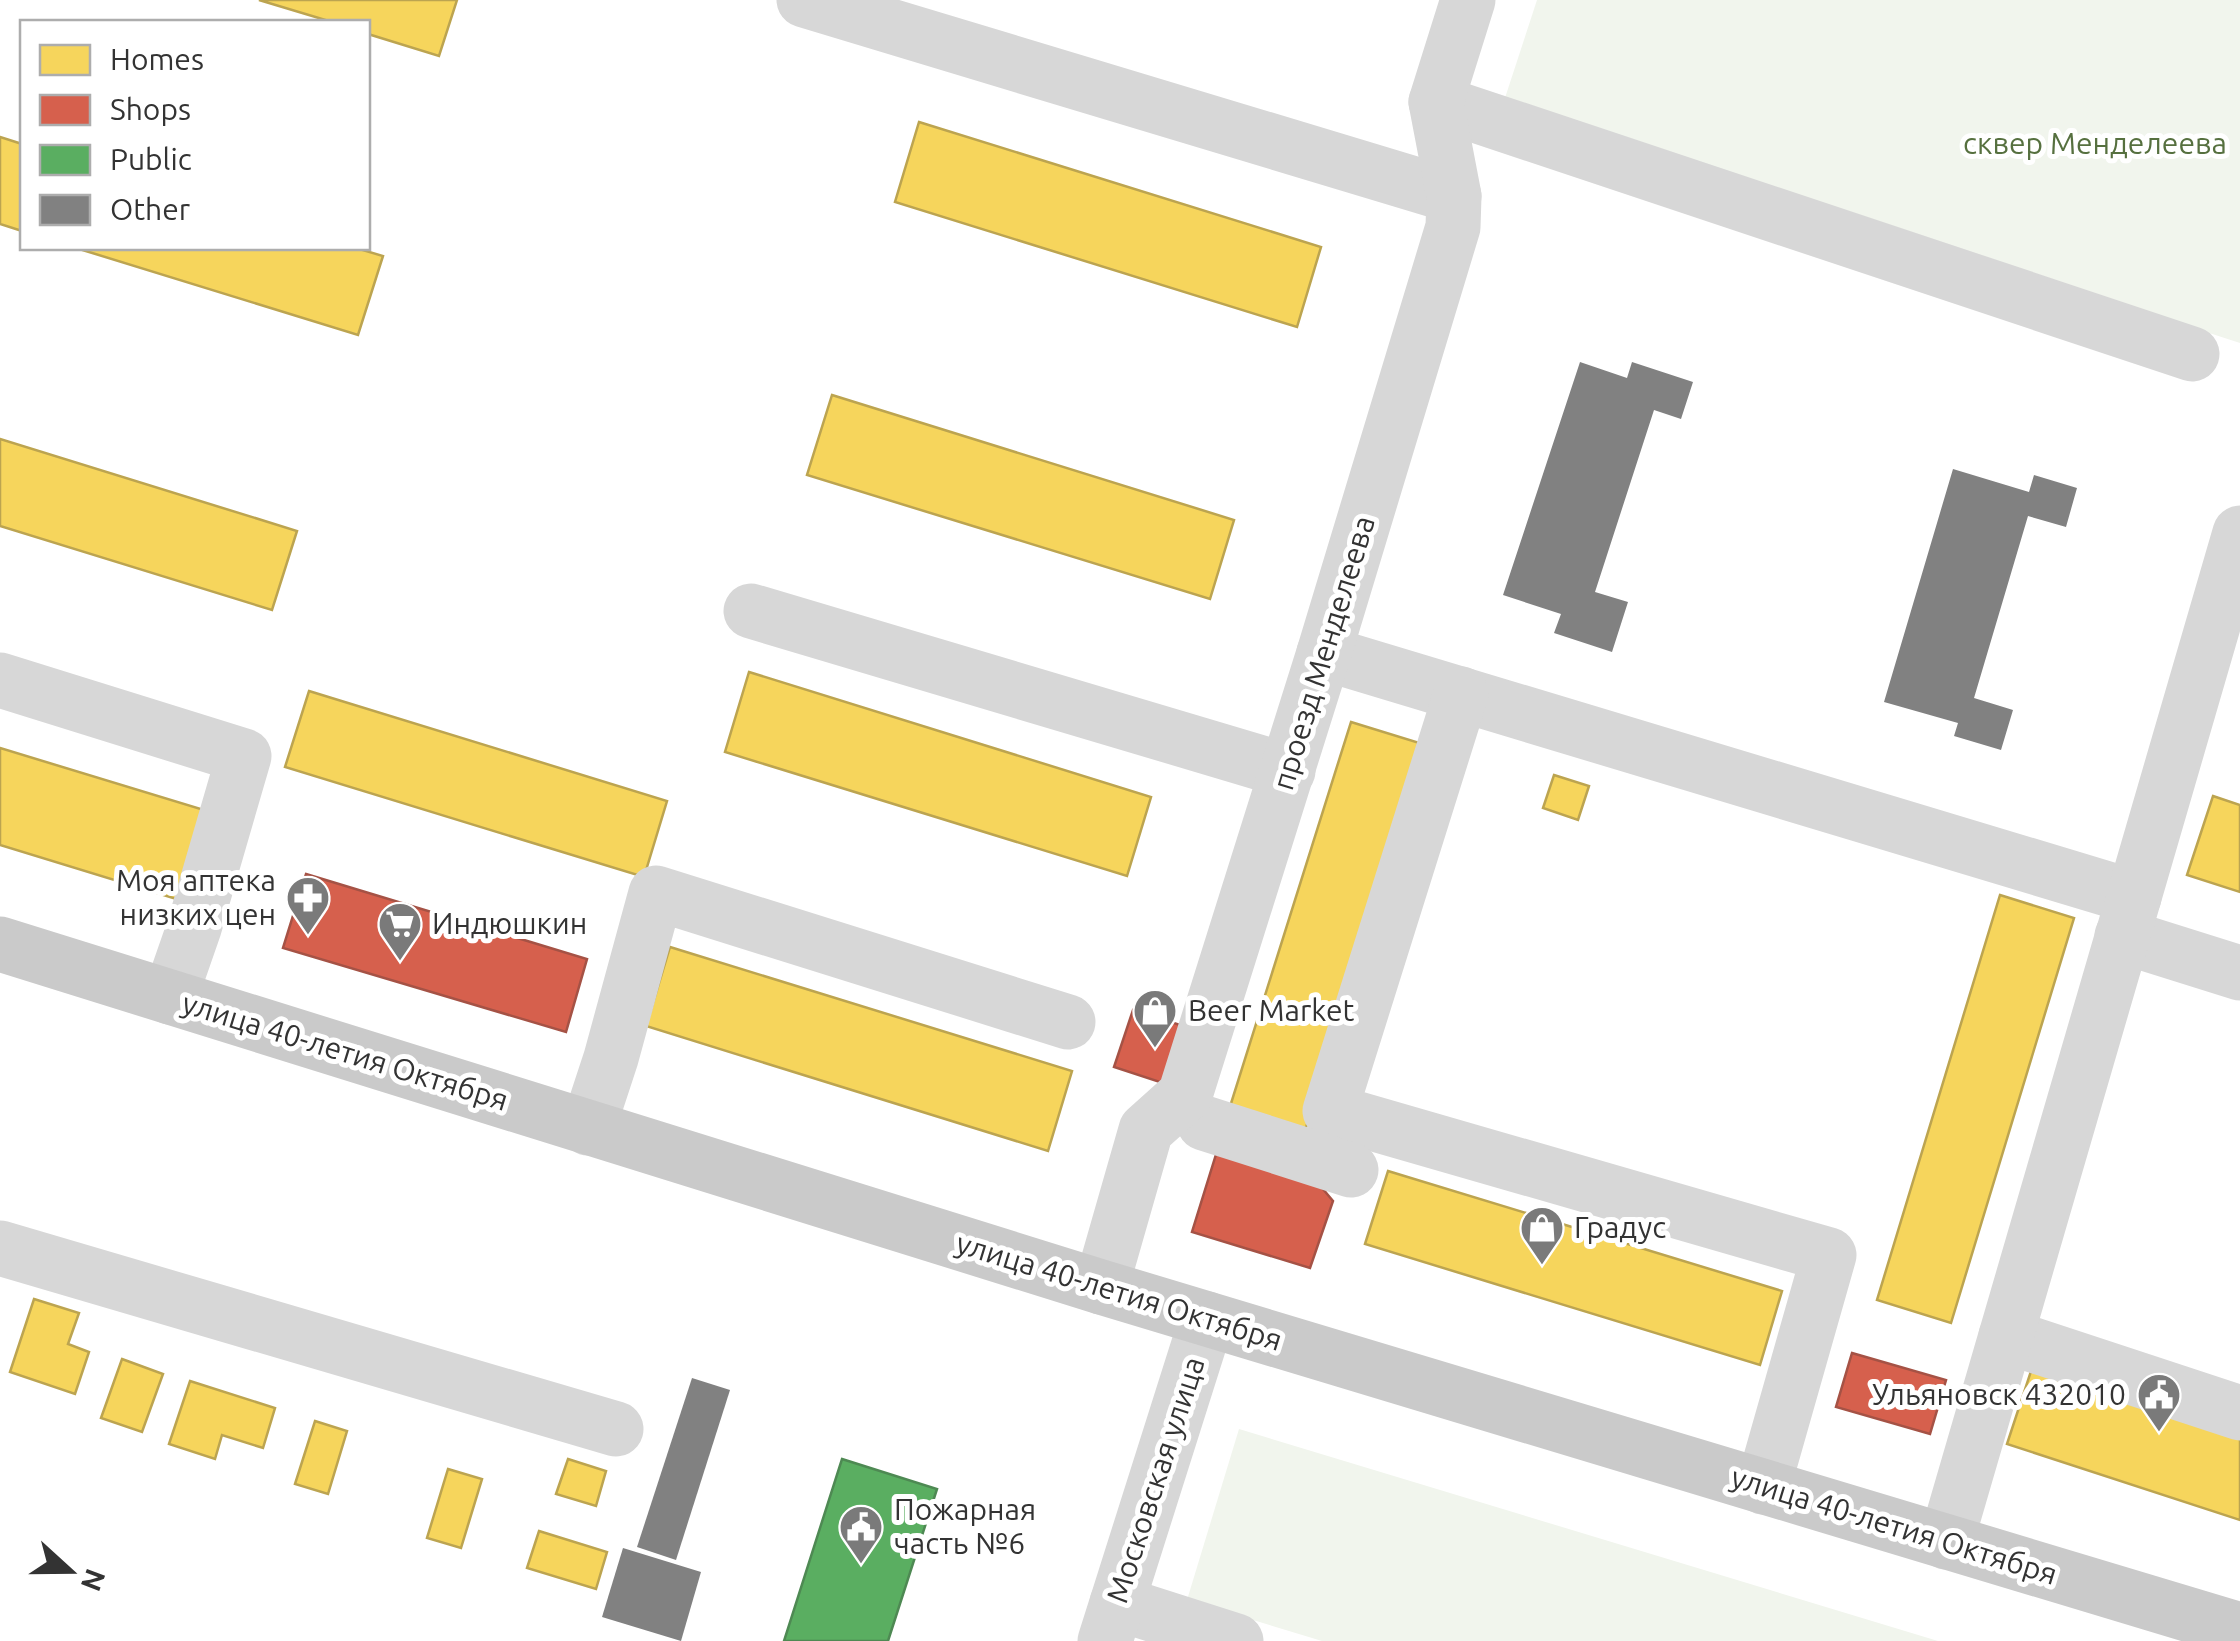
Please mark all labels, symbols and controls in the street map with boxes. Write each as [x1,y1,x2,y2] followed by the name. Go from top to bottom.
[20,20,370,250] legend
[110,42,204,76] text: Homes
[110,92,191,126] text: Shops
[1963,126,2227,160] park label: сквер Менделеева
[110,142,192,176] text: Public
[110,192,191,226] text: Other
[1265,512,1381,794] street label: проезд Менделеева
[116,863,276,931] place label: Моя аптека низких цен
[285,875,331,936] pharmacy icon: Моя аптека низких цен
[377,901,423,962] supermarket icon: Индюшкин
[432,906,587,940] place label: Индюшкин
[178,985,512,1117] street label: улица 40-летия Октября
[1132,988,1178,1049] shop icon: Beer Market
[1188,993,1354,1027] place label: Beer Market
[1519,1205,1565,1266] shop icon: Градус
[1574,1210,1666,1244] place label: Градус
[952,1225,1286,1357] street label: улица 40-летия Октября
[1099,1352,1211,1607] street label: Московская улица
[2136,1372,2182,1433] public building icon: Ульяновск 432010
[1872,1377,2126,1411] place label: Ульяновск 432010
[1727,1459,2061,1591] street label: улица 40-летия Октября
[894,1492,1036,1560] place label: Пожарная часть №6
[838,1504,884,1565] public building icon: Пожарная часть №6
[20,1521,120,1621] north arrow
[76,1565,112,1595] text: N

